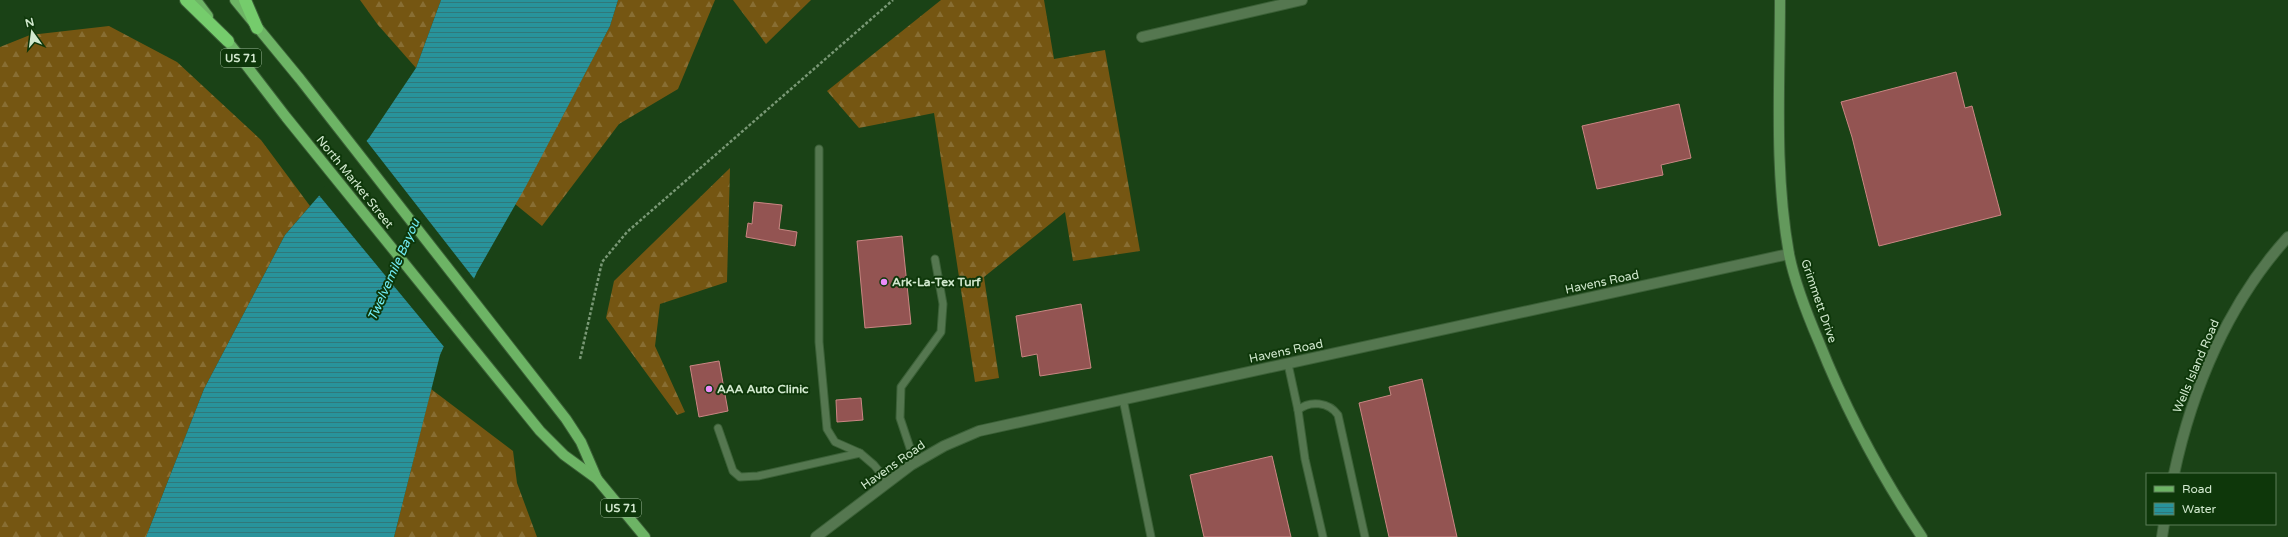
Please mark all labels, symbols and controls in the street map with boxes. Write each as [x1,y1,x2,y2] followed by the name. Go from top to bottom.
[12,12,52,52] north arrow
[24,15,36,30] text: N
[221,49,261,67] road number: US 71
[314,133,397,231] street label: North Market Street
[364,216,424,324] water label: Twelvemile Bayou
[1798,257,1840,345] street label: Grimmett Drive
[1564,267,1640,297] street label: Havens Road
[892,275,981,289] place label: Ark-La-Tex Turf
[879,277,889,287] marker: Ark-La-Tex Turf
[2170,317,2222,415] street label: Wells Island Road
[1248,336,1324,366] street label: Havens Road
[717,382,809,396] place label: AAA Auto Clinic
[704,384,714,394] marker: AAA Auto Clinic
[858,438,928,492] street label: Havens Road
[2146,473,2276,525] legend
[2182,482,2212,496] text: Road
[601,499,641,517] road number: US 71
[2182,502,2217,516] text: Water

